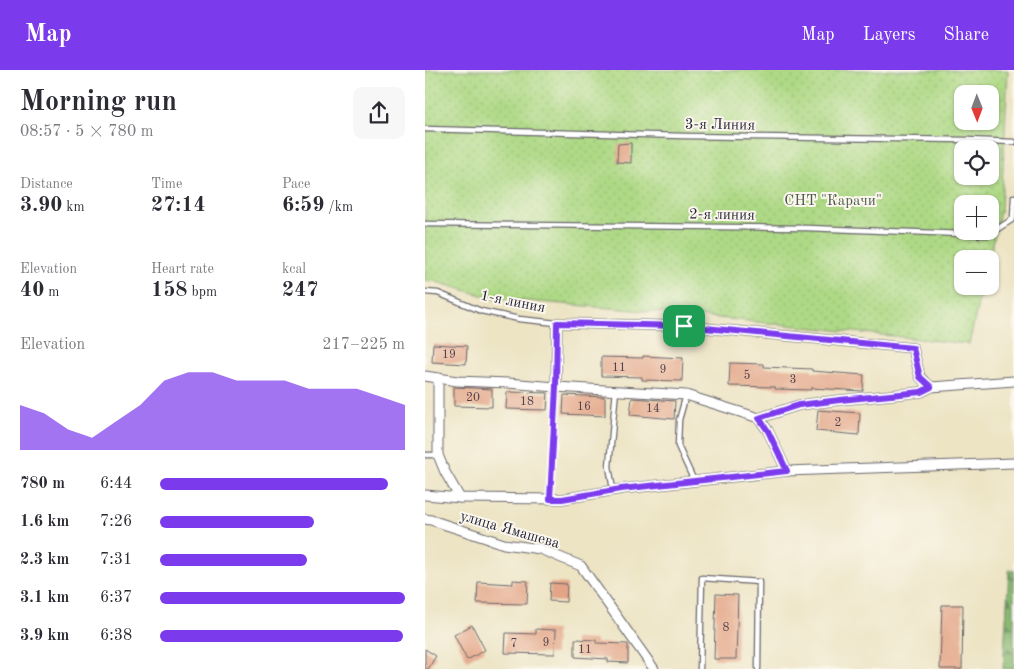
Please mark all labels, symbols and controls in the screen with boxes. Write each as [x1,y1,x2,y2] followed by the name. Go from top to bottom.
[25,23,72,47] text: Map
[801,26,835,44] text: Map
[863,26,915,44] text: Layers
[943,26,989,44] text: Share
[954,85,999,130] north arrow
[954,85,999,295] map controls
[353,87,405,139] button: share
[20,89,177,117] text: Morning run
[685,117,755,134] street label: 3-я Линия
[20,124,153,140] text: 08:57 · 5 × 780 m
[954,140,999,185] button: locate
[20,177,73,191] text: Distance
[151,177,182,191] text: Time
[282,177,310,191] text: Pace
[784,194,882,209] park label: СНТ "Карачи"
[20,195,62,216] text: 3.90
[151,195,206,216] text: 27:14
[282,195,324,216] text: 6:59
[954,195,999,240] button: +
[62,200,85,214] text: km
[324,200,353,214] text: /km
[689,207,755,224] street label: 2-я линия
[954,250,999,295] button: −
[20,262,77,276] text: Elevation
[151,262,214,276] text: Heart rate
[282,262,306,276] text: kcal
[20,280,44,301] text: 40
[151,280,188,301] text: 158
[282,280,319,301] text: 247
[44,285,59,299] text: m
[188,285,217,299] text: bpm
[479,289,547,316] street label: 1-я линия
[663,305,705,347] pin
[670,312,698,340] icon: arrive
[20,337,85,353] text: Elevation
[322,337,405,353] text: 217–225 m
[442,349,456,361] house number: 19
[612,362,626,374] house number: 11
[660,364,666,376] house number: 9
[744,369,751,382] house number: 5
[790,374,796,386] house number: 3
[466,392,480,404] house number: 20
[520,396,534,408] house number: 18
[577,401,591,413] house number: 16
[646,403,660,415] house number: 14
[835,417,841,429] house number: 2
[20,476,65,492] text: 780 m
[100,476,132,492] text: 6:44
[458,509,562,552] street label: улица Ямашева
[20,514,69,530] text: 1.6 km
[100,514,132,530] text: 7:26
[20,552,69,568] text: 2.3 km
[100,552,132,568] text: 7:31
[20,590,69,606] text: 3.1 km
[100,590,132,606] text: 6:37
[723,622,730,634] house number: 8
[20,628,69,644] text: 3.9 km
[100,628,132,644] text: 6:38
[543,637,549,649] house number: 9
[511,638,517,650] house number: 7
[578,644,592,656] house number: 11

